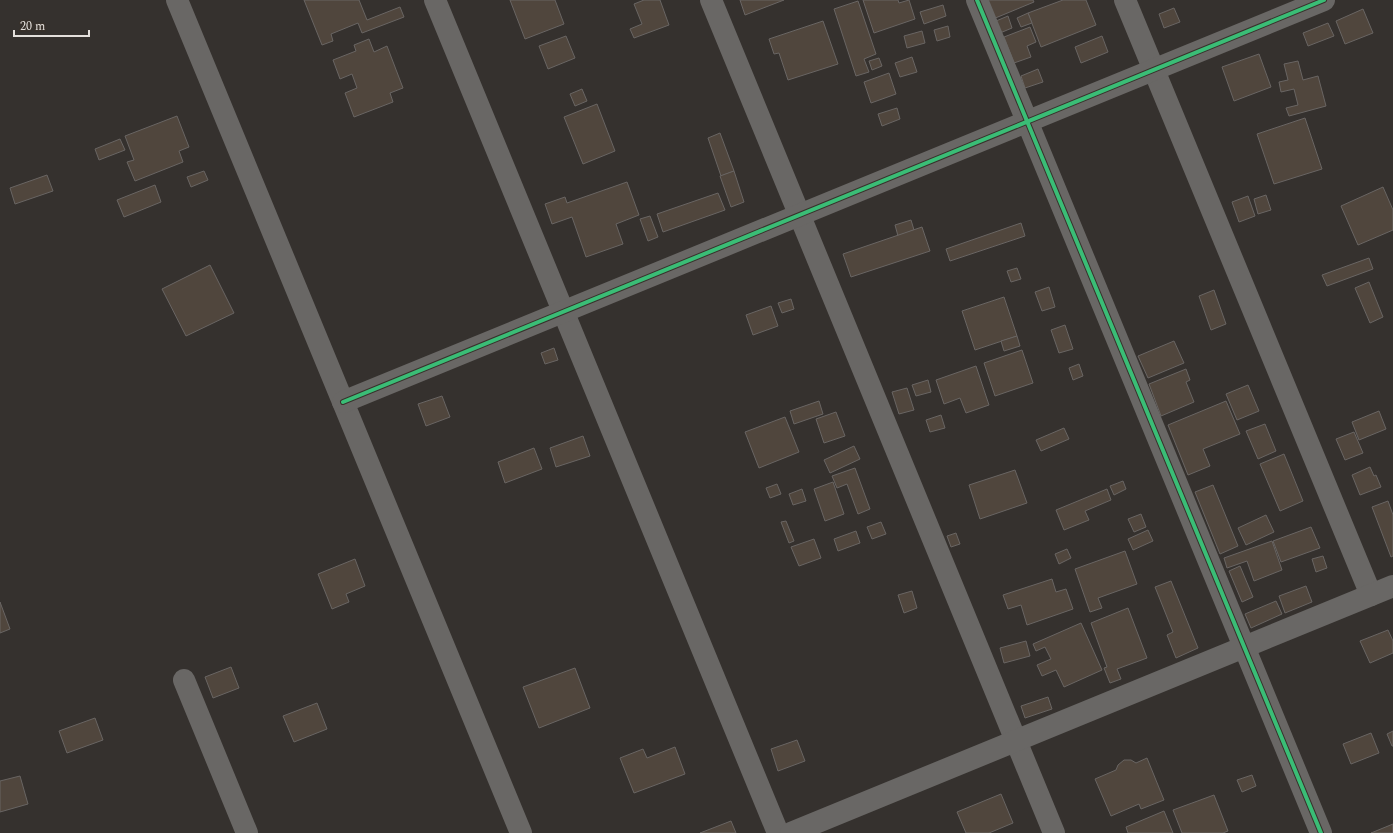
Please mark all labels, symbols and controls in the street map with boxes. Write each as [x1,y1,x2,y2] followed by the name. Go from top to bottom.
[14,12,89,38] scale bar
[20,17,45,36] text: 20 m

